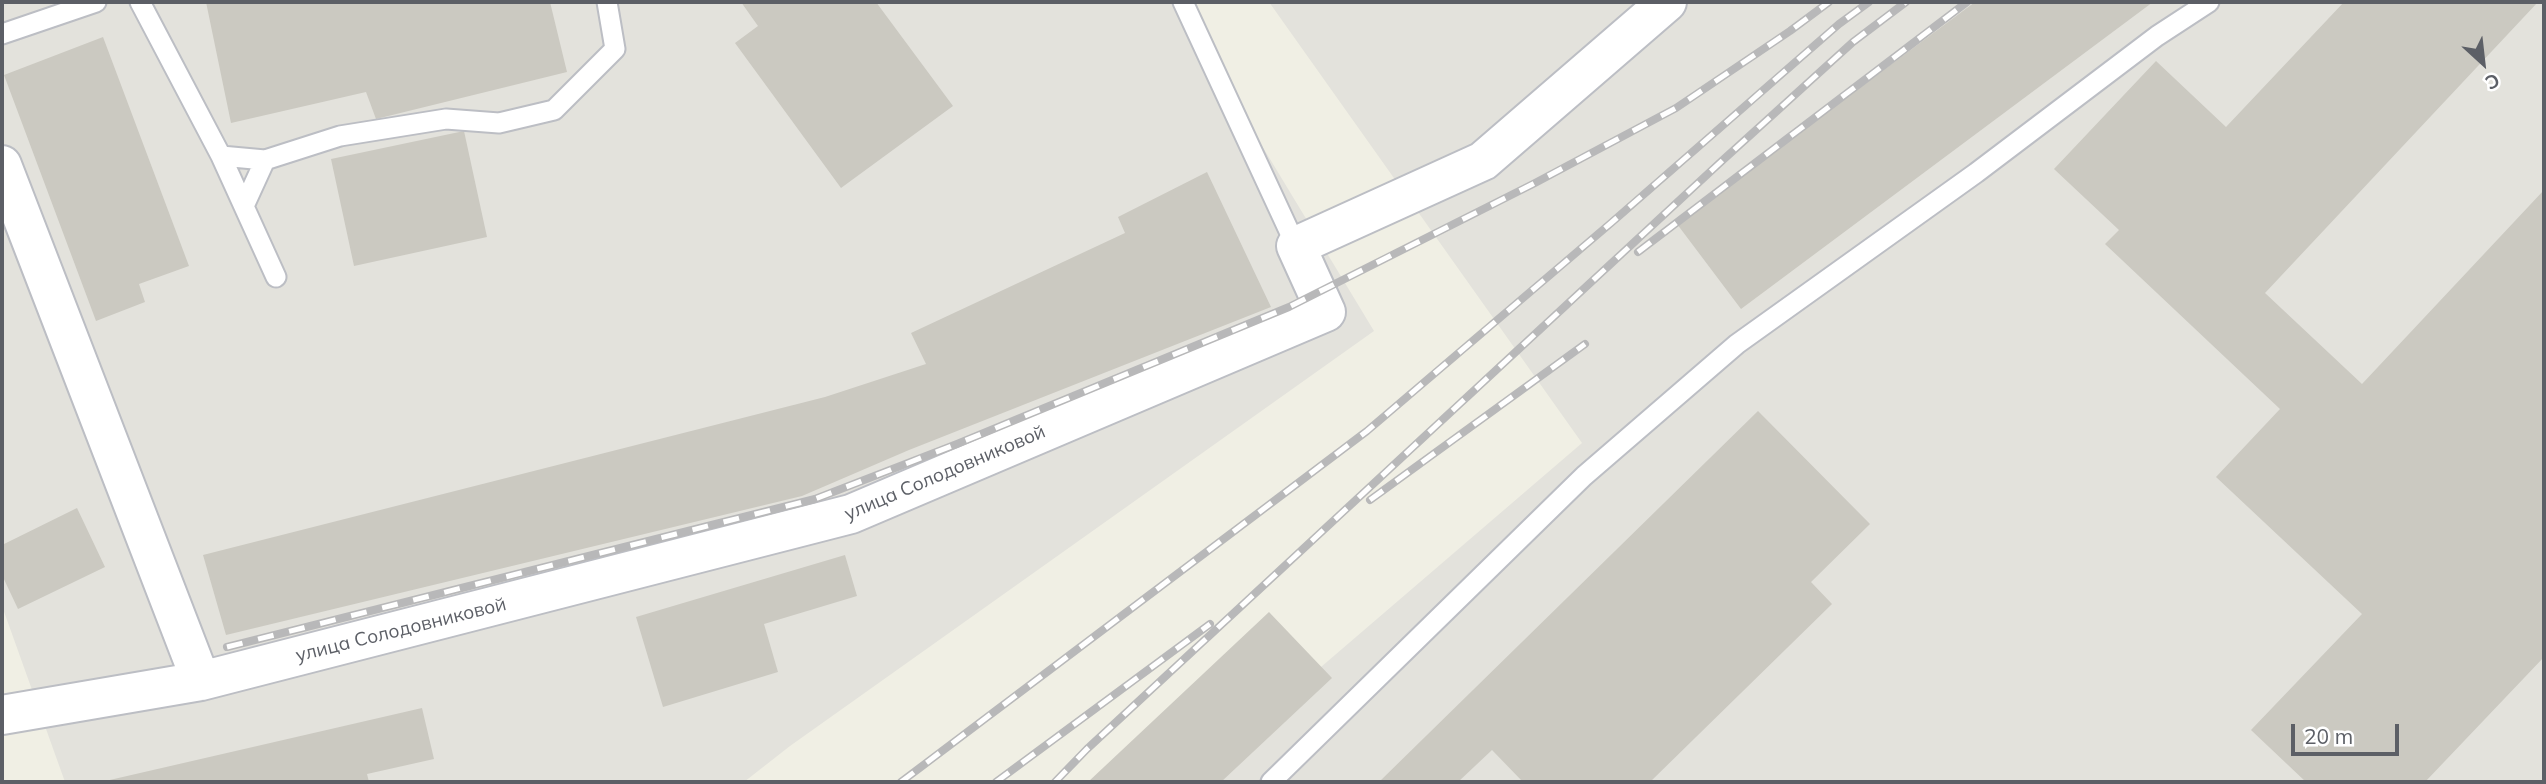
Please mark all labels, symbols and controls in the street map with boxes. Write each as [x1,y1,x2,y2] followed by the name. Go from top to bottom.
[2448,28,2518,98] north arrow
[2481,68,2504,95] text: С
[841,420,1049,526] street label: улица Солодовниковой
[293,593,509,667] street label: улица Солодовниковой
[2294,710,2402,754] scale bar
[2304,723,2353,749] text: 20 m

